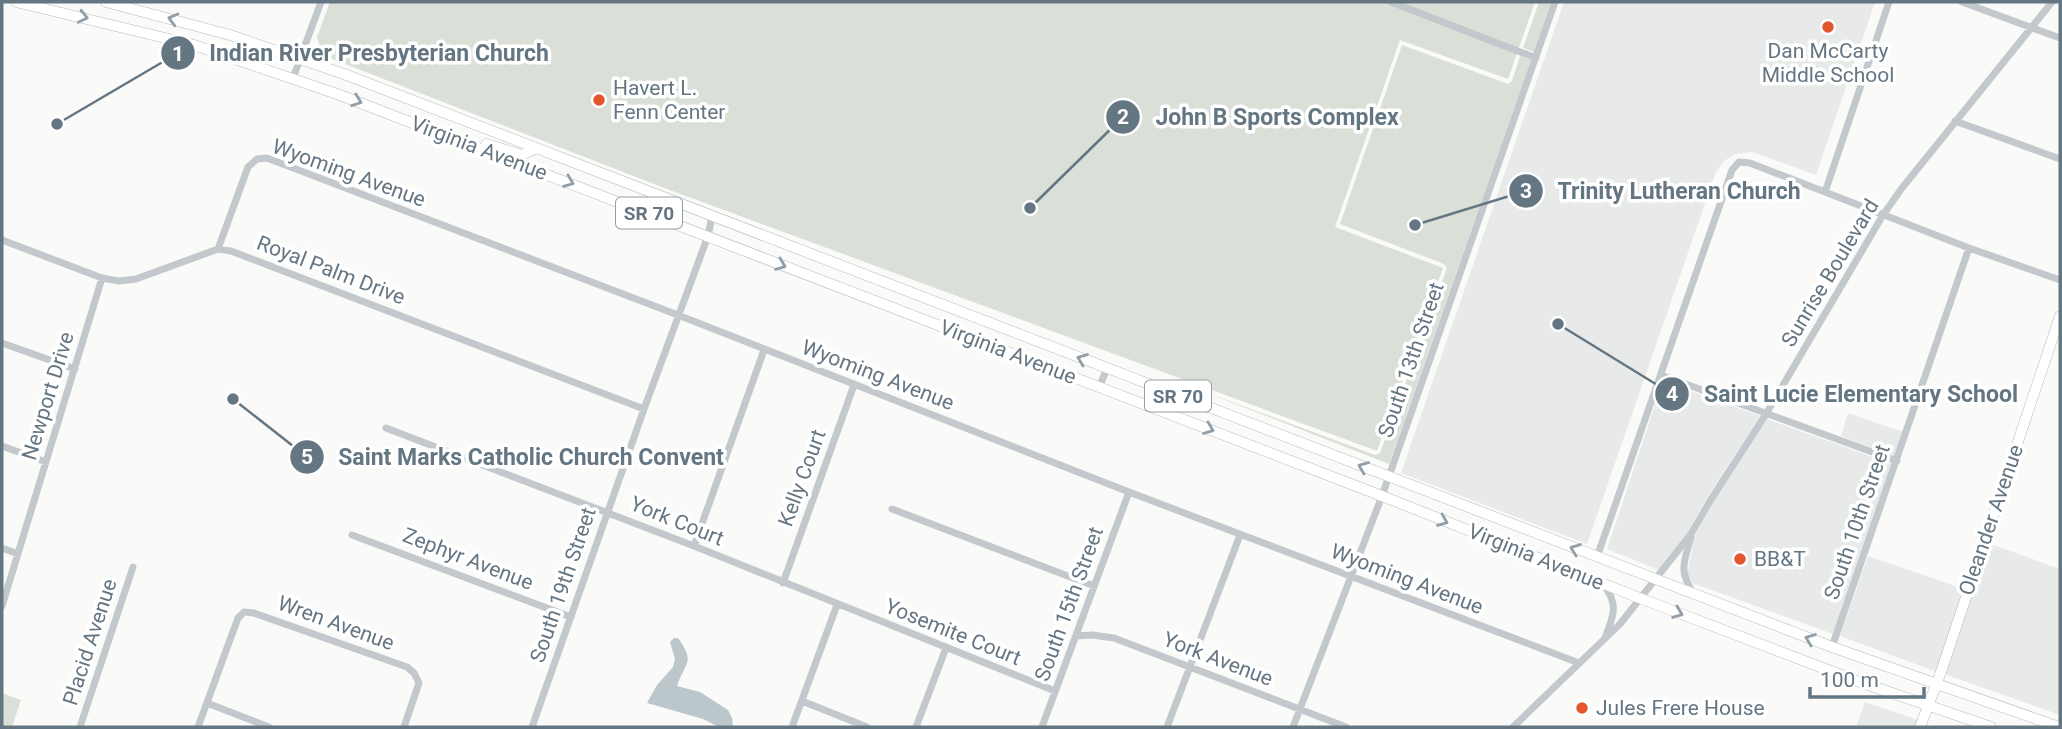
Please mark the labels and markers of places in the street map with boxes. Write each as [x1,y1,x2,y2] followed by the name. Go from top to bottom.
[1820,19,1836,35] marker: Dan McCarty Middle School
[161,31,563,75] callout: Indian River Presbyterian Church
[1762,39,1894,87] place label: Dan McCarty Middle School
[613,76,725,124] place label: Havert L. Fenn Center
[591,92,607,108] marker: Havert L. Fenn Center
[1106,95,1412,139] callout: John B Sports Complex
[1509,169,1815,213] callout: Trinity Lutheran Church
[1655,372,2032,416] callout: Saint Lucie Elementary School
[290,435,738,479] callout: Saint Marks Catholic Church Convent
[1754,547,1806,571] place label: BB&T
[1732,551,1748,567] marker: BB&T
[1596,696,1765,720] place label: Jules Frere House
[1574,700,1590,716] marker: Jules Frere House

